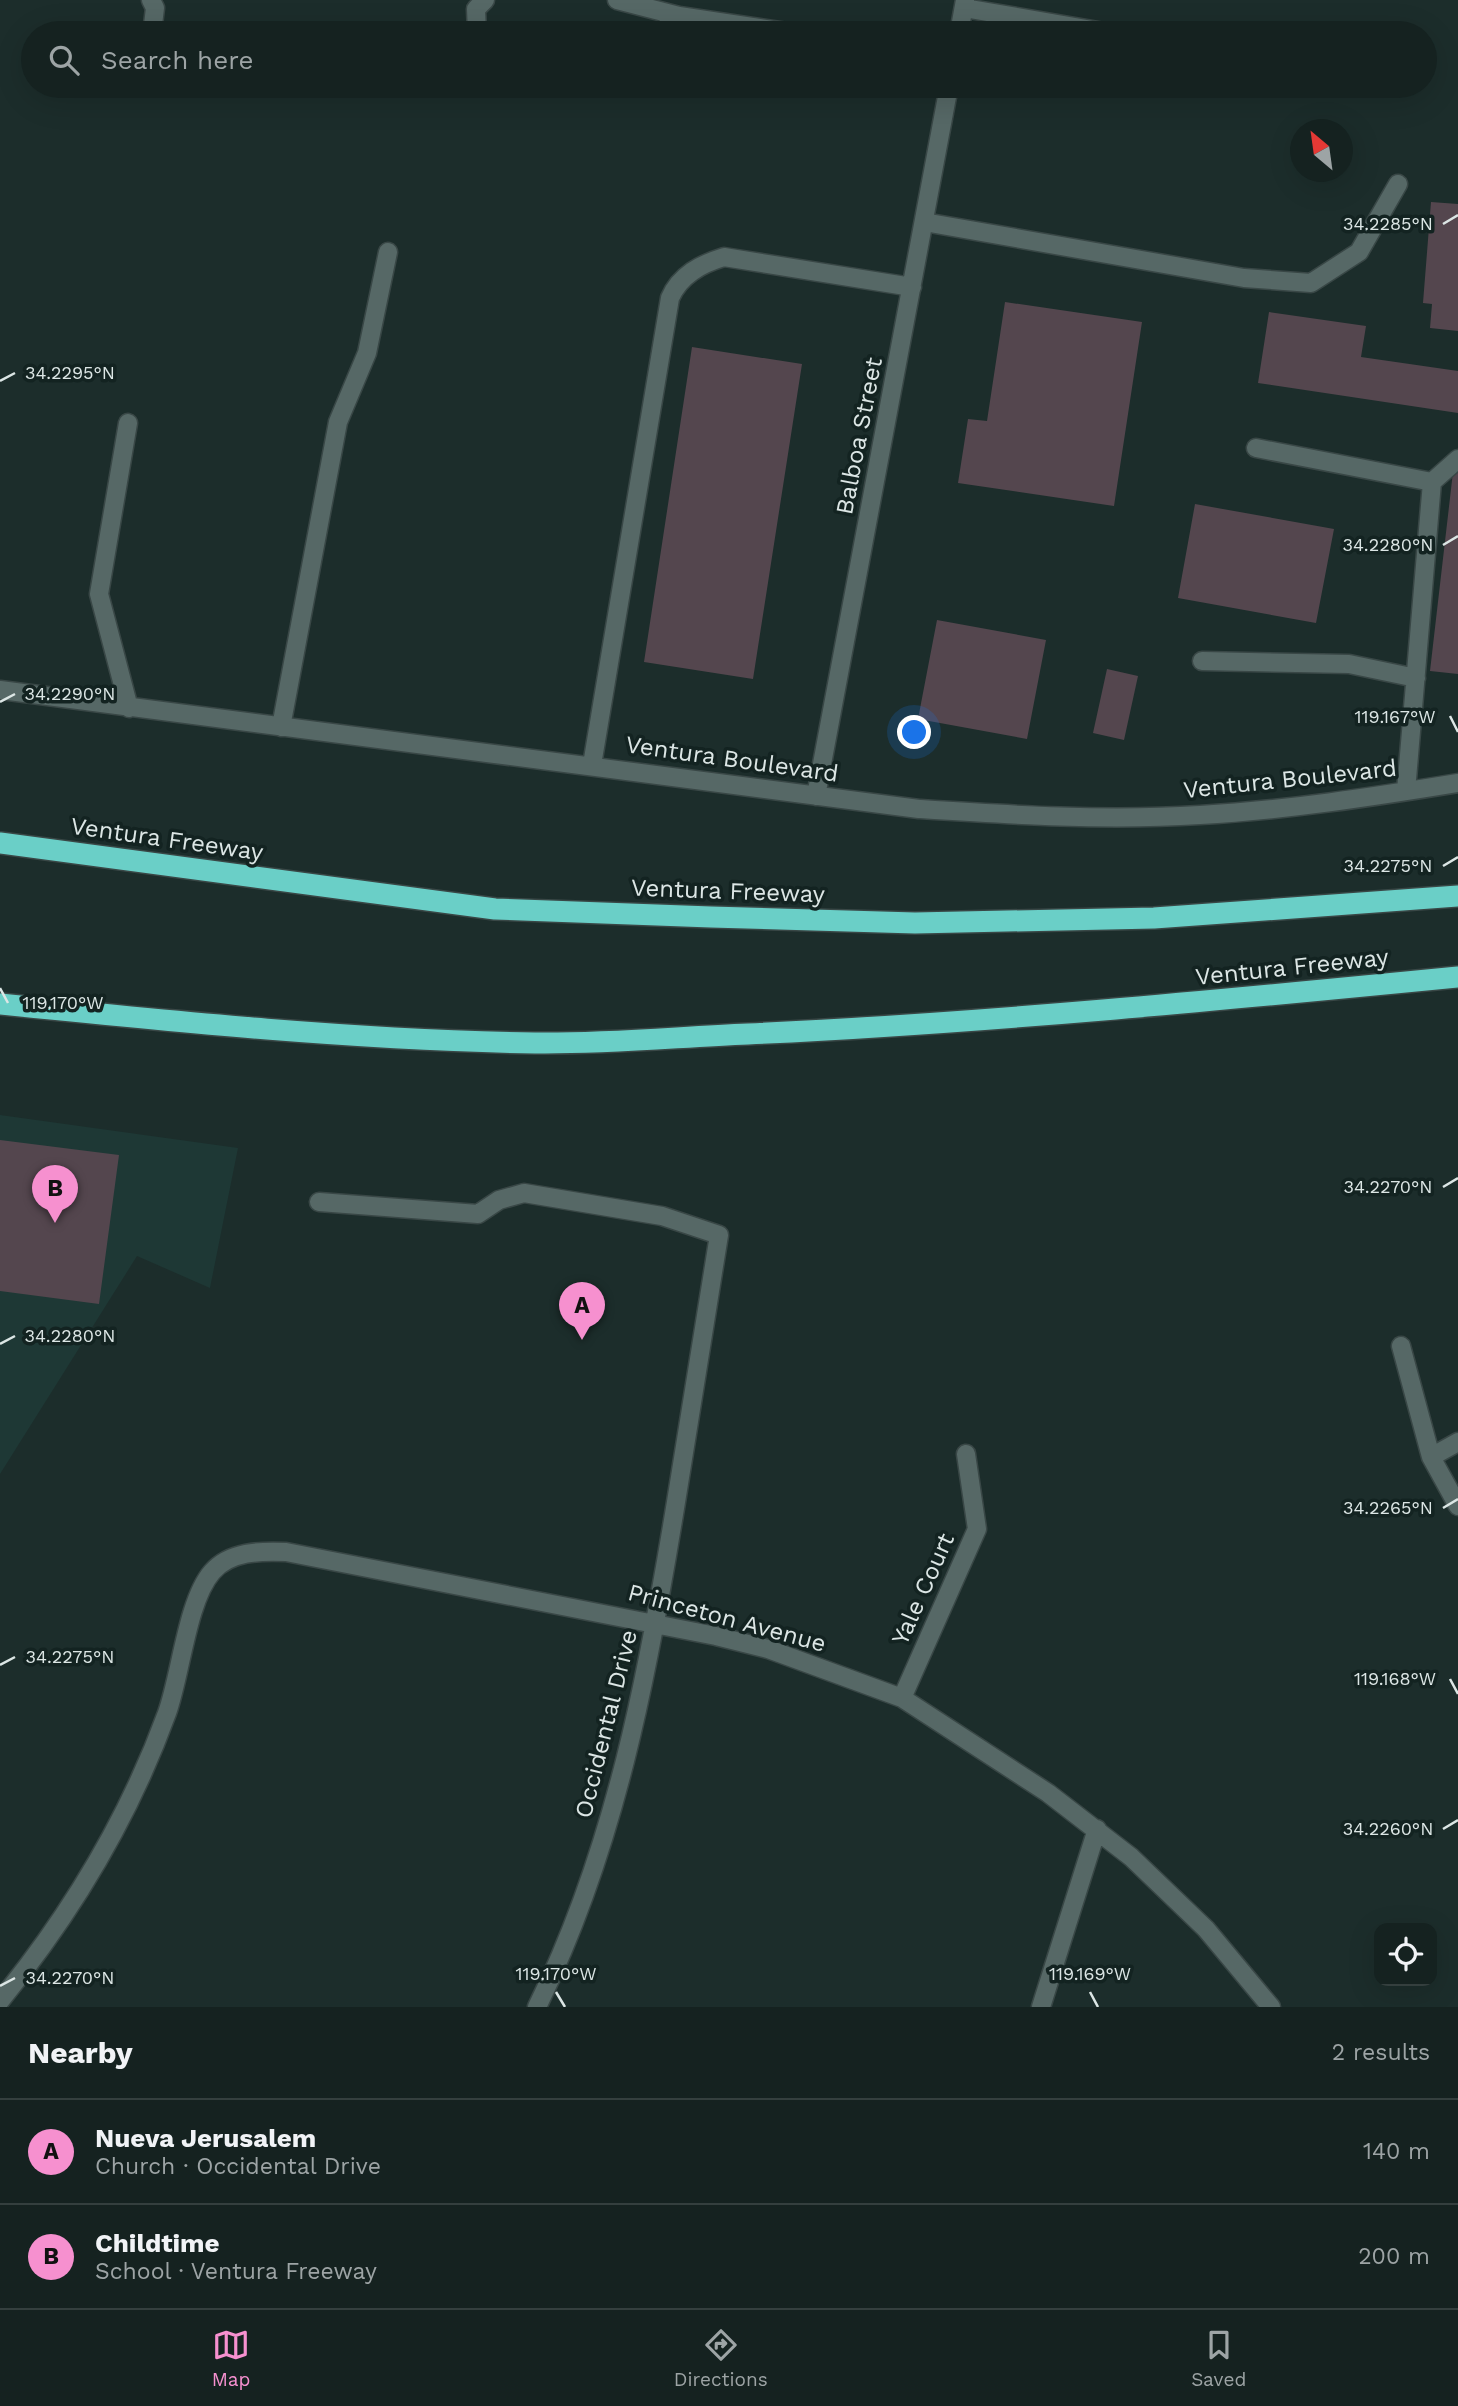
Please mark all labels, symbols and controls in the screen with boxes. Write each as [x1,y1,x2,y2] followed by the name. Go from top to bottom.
[21,21,1437,98] search box
[45,41,83,79] icon: search
[101,45,253,75] text: Search here
[1290,119,1353,182] north arrow
[1343,213,1433,234] text: 34.2285°N
[830,355,888,517] street label: Balboa Street
[25,362,115,383] text: 34.2295°N
[1343,534,1433,555] text: 34.2280°N
[25,683,115,704] text: 34.2290°N
[1354,706,1436,727] text: 119.167°W
[897,715,931,749] your location
[624,730,840,788] street label: Ventura Boulevard
[1182,754,1398,804] street label: Ventura Boulevard
[69,812,266,866] street label: Ventura Freeway
[1344,855,1432,876] text: 34.2275°N
[631,874,826,908] street label: Ventura Freeway
[1194,943,1391,991] street label: Ventura Freeway
[22,992,104,1013] text: 119.170°W
[32,1165,78,1223] pin: B
[1343,1176,1433,1197] text: 34.2270°N
[559,1282,605,1340] pin: A
[25,1325,115,1346] text: 34.2280°N
[1343,1497,1433,1518] text: 34.2265°N
[886,1529,960,1649] street label: Yale Court
[625,1578,829,1658] street label: Princeton Avenue
[569,1627,643,1821] street label: Occidental Drive
[26,1646,114,1667] text: 34.2275°N
[1354,1668,1436,1689] text: 119.168°W
[1343,1818,1433,1839] text: 34.2260°N
[1374,1923,1437,1986] map controls
[1374,1923,1437,1986] button: locate
[515,1963,597,1984] text: 119.170°W
[1049,1963,1131,1984] text: 119.169°W
[25,1967,115,1988] text: 34.2270°N
[28,2035,133,2070] text: Nearby
[1332,2039,1430,2066] text: 2 results
[95,2123,316,2153] text: Nueva Jerusalem
[43,2138,59,2165] text: A
[1363,2138,1430,2165] text: 140 m
[95,2153,381,2180] text: Church · Occidental Drive
[95,2228,220,2258] text: Childtime
[43,2243,59,2270] text: B
[1358,2243,1430,2270] text: 200 m
[95,2258,377,2285] text: School · Ventura Freeway
[212,2326,250,2391] tab: Map
[674,2326,768,2391] tab: Directions
[1191,2326,1246,2391] tab: Saved

